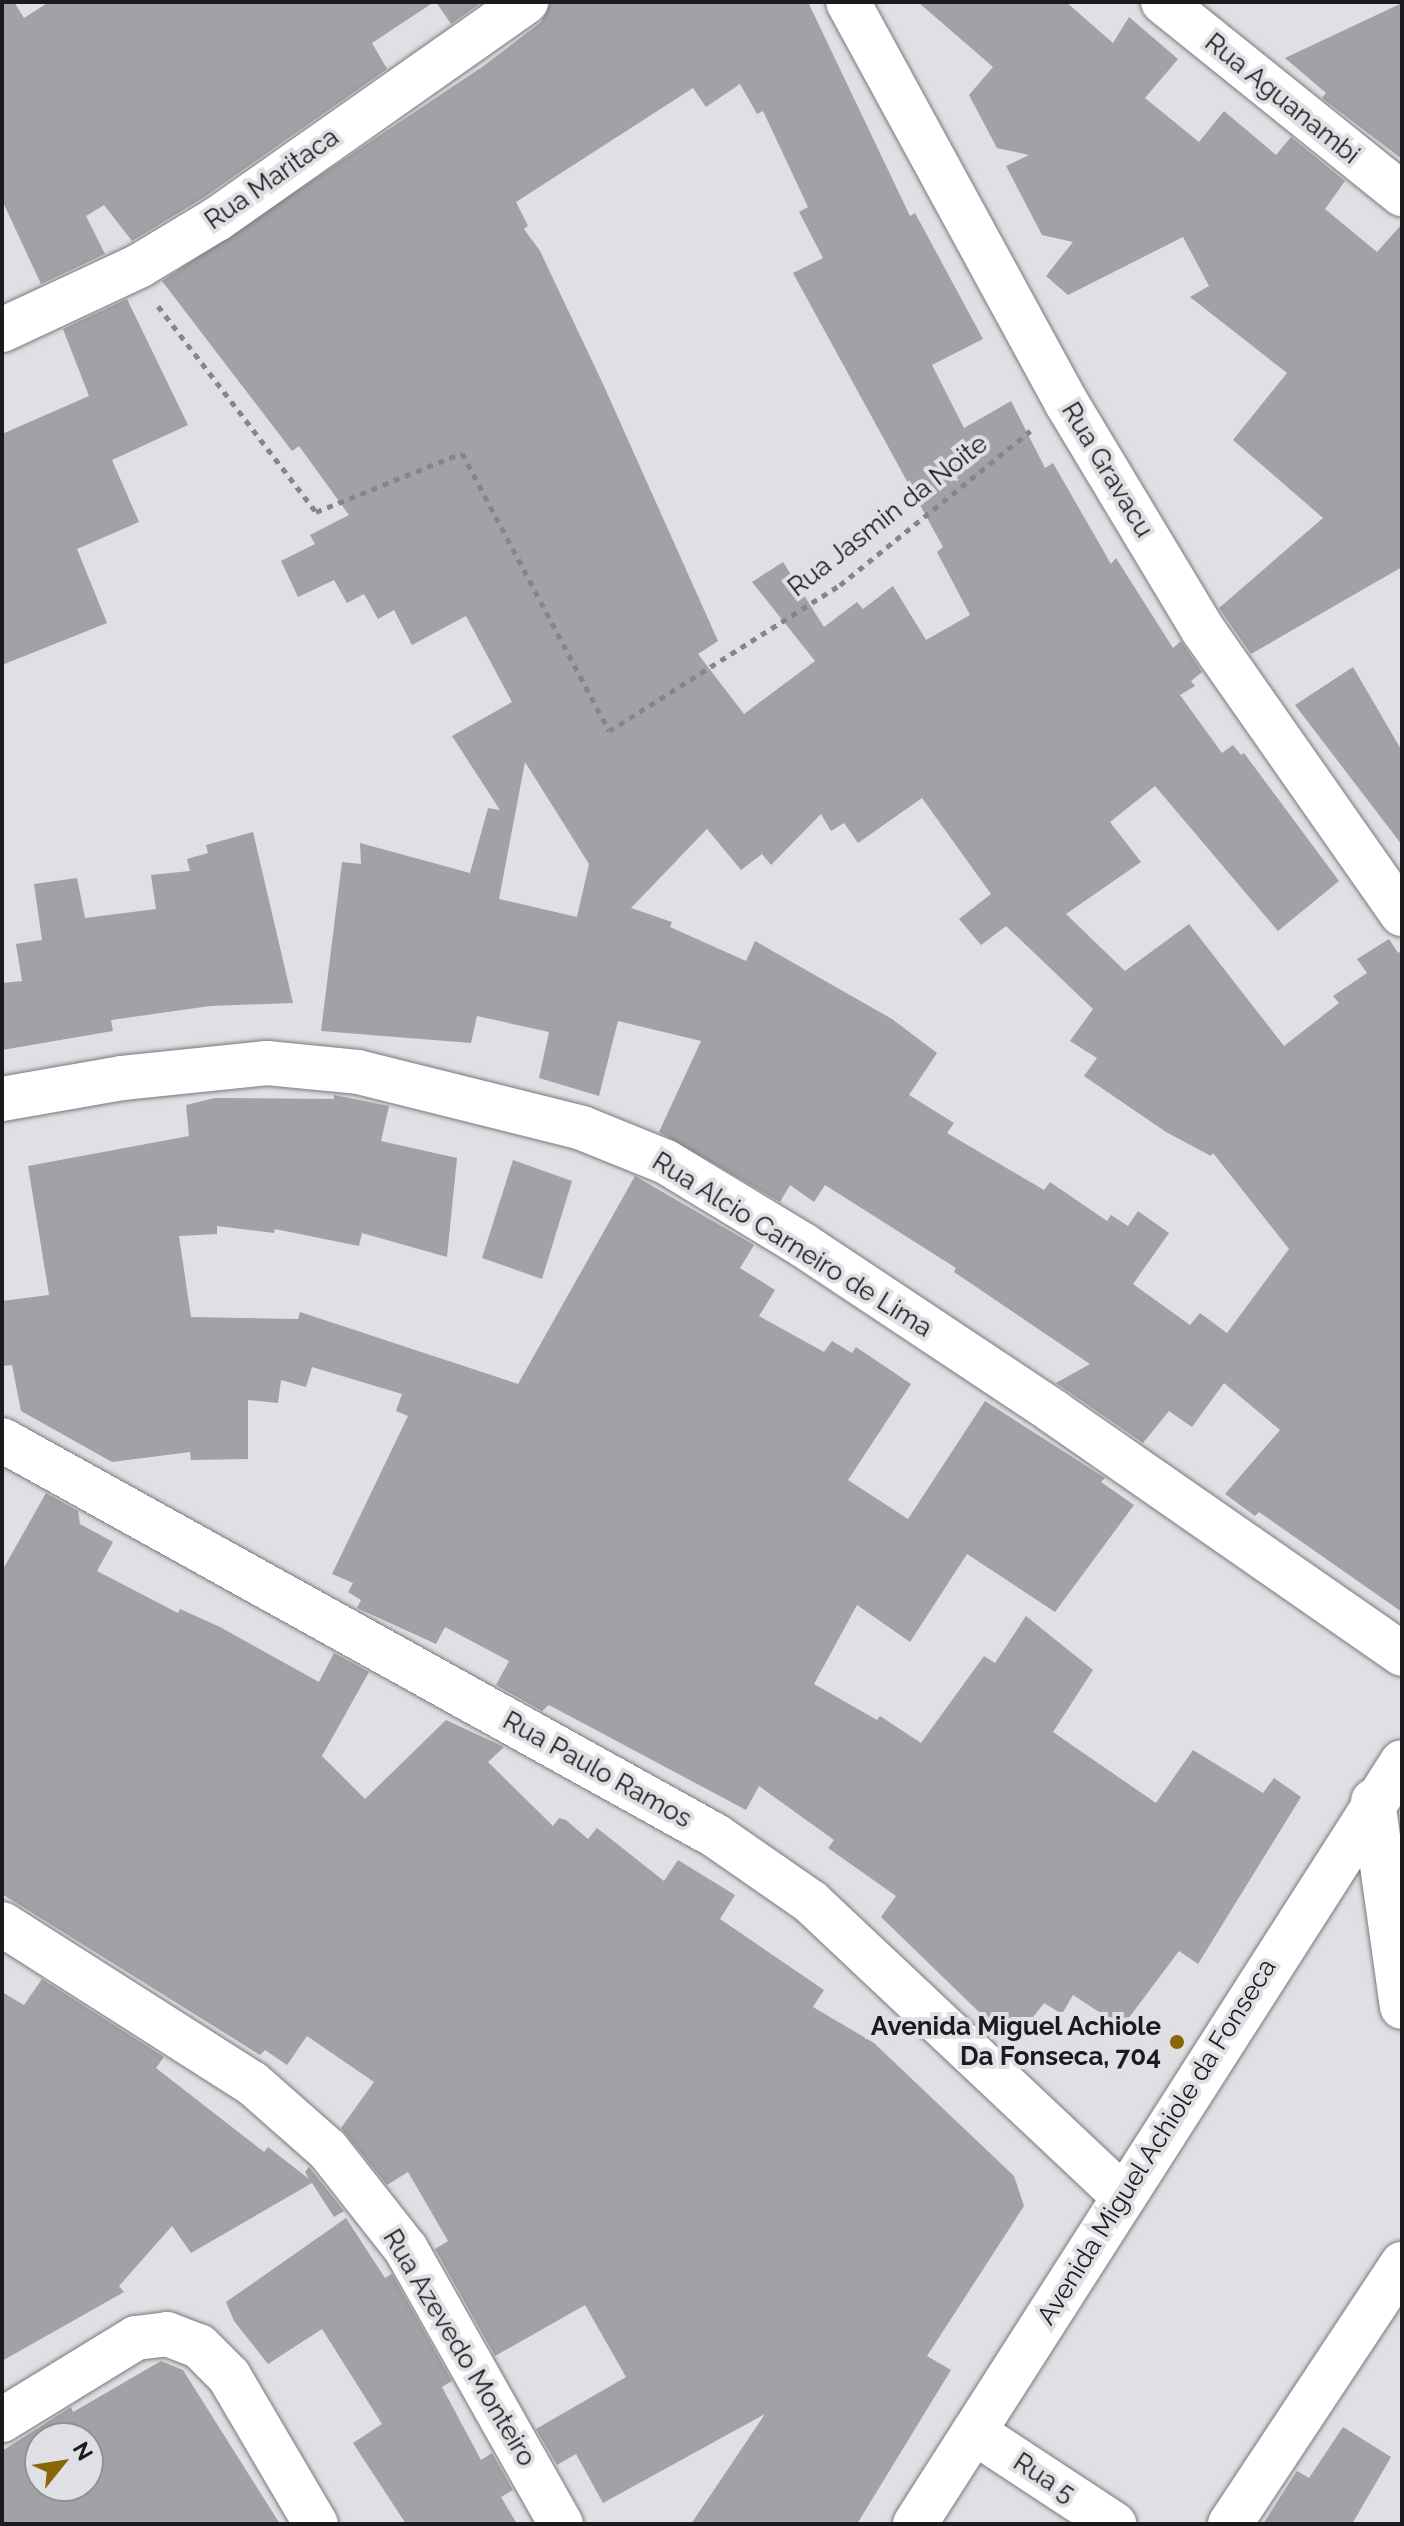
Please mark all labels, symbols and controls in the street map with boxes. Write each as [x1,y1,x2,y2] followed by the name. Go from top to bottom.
[1198,27,1366,171] street label: Rua Aguanambi
[199,121,345,237] street label: Rua Maritaca
[1055,397,1159,543] street label: Rua Gravacu
[782,428,994,604] street label: Rua Jasmin da Noite
[646,1146,938,1344] street label: Rua Alcio Carneiro de Lima
[497,1705,697,1835] street label: Rua Paulo Ramos
[1031,1953,1283,2331] street label: Avenida Miguel Achiole da Fonseca
[869,2011,1161,2072] place label: Avenida Miguel Achiole Da Fonseca, 704
[1168,2033,1186,2051] marker: Avenida Miguel Achiole Da Fonseca, 704
[376,2224,542,2472] street label: Rua Azevedo Monteiro
[24,2422,104,2502] north arrow
[68,2437,99,2465] text: N
[1007,2447,1081,2509] street label: Rua 5

